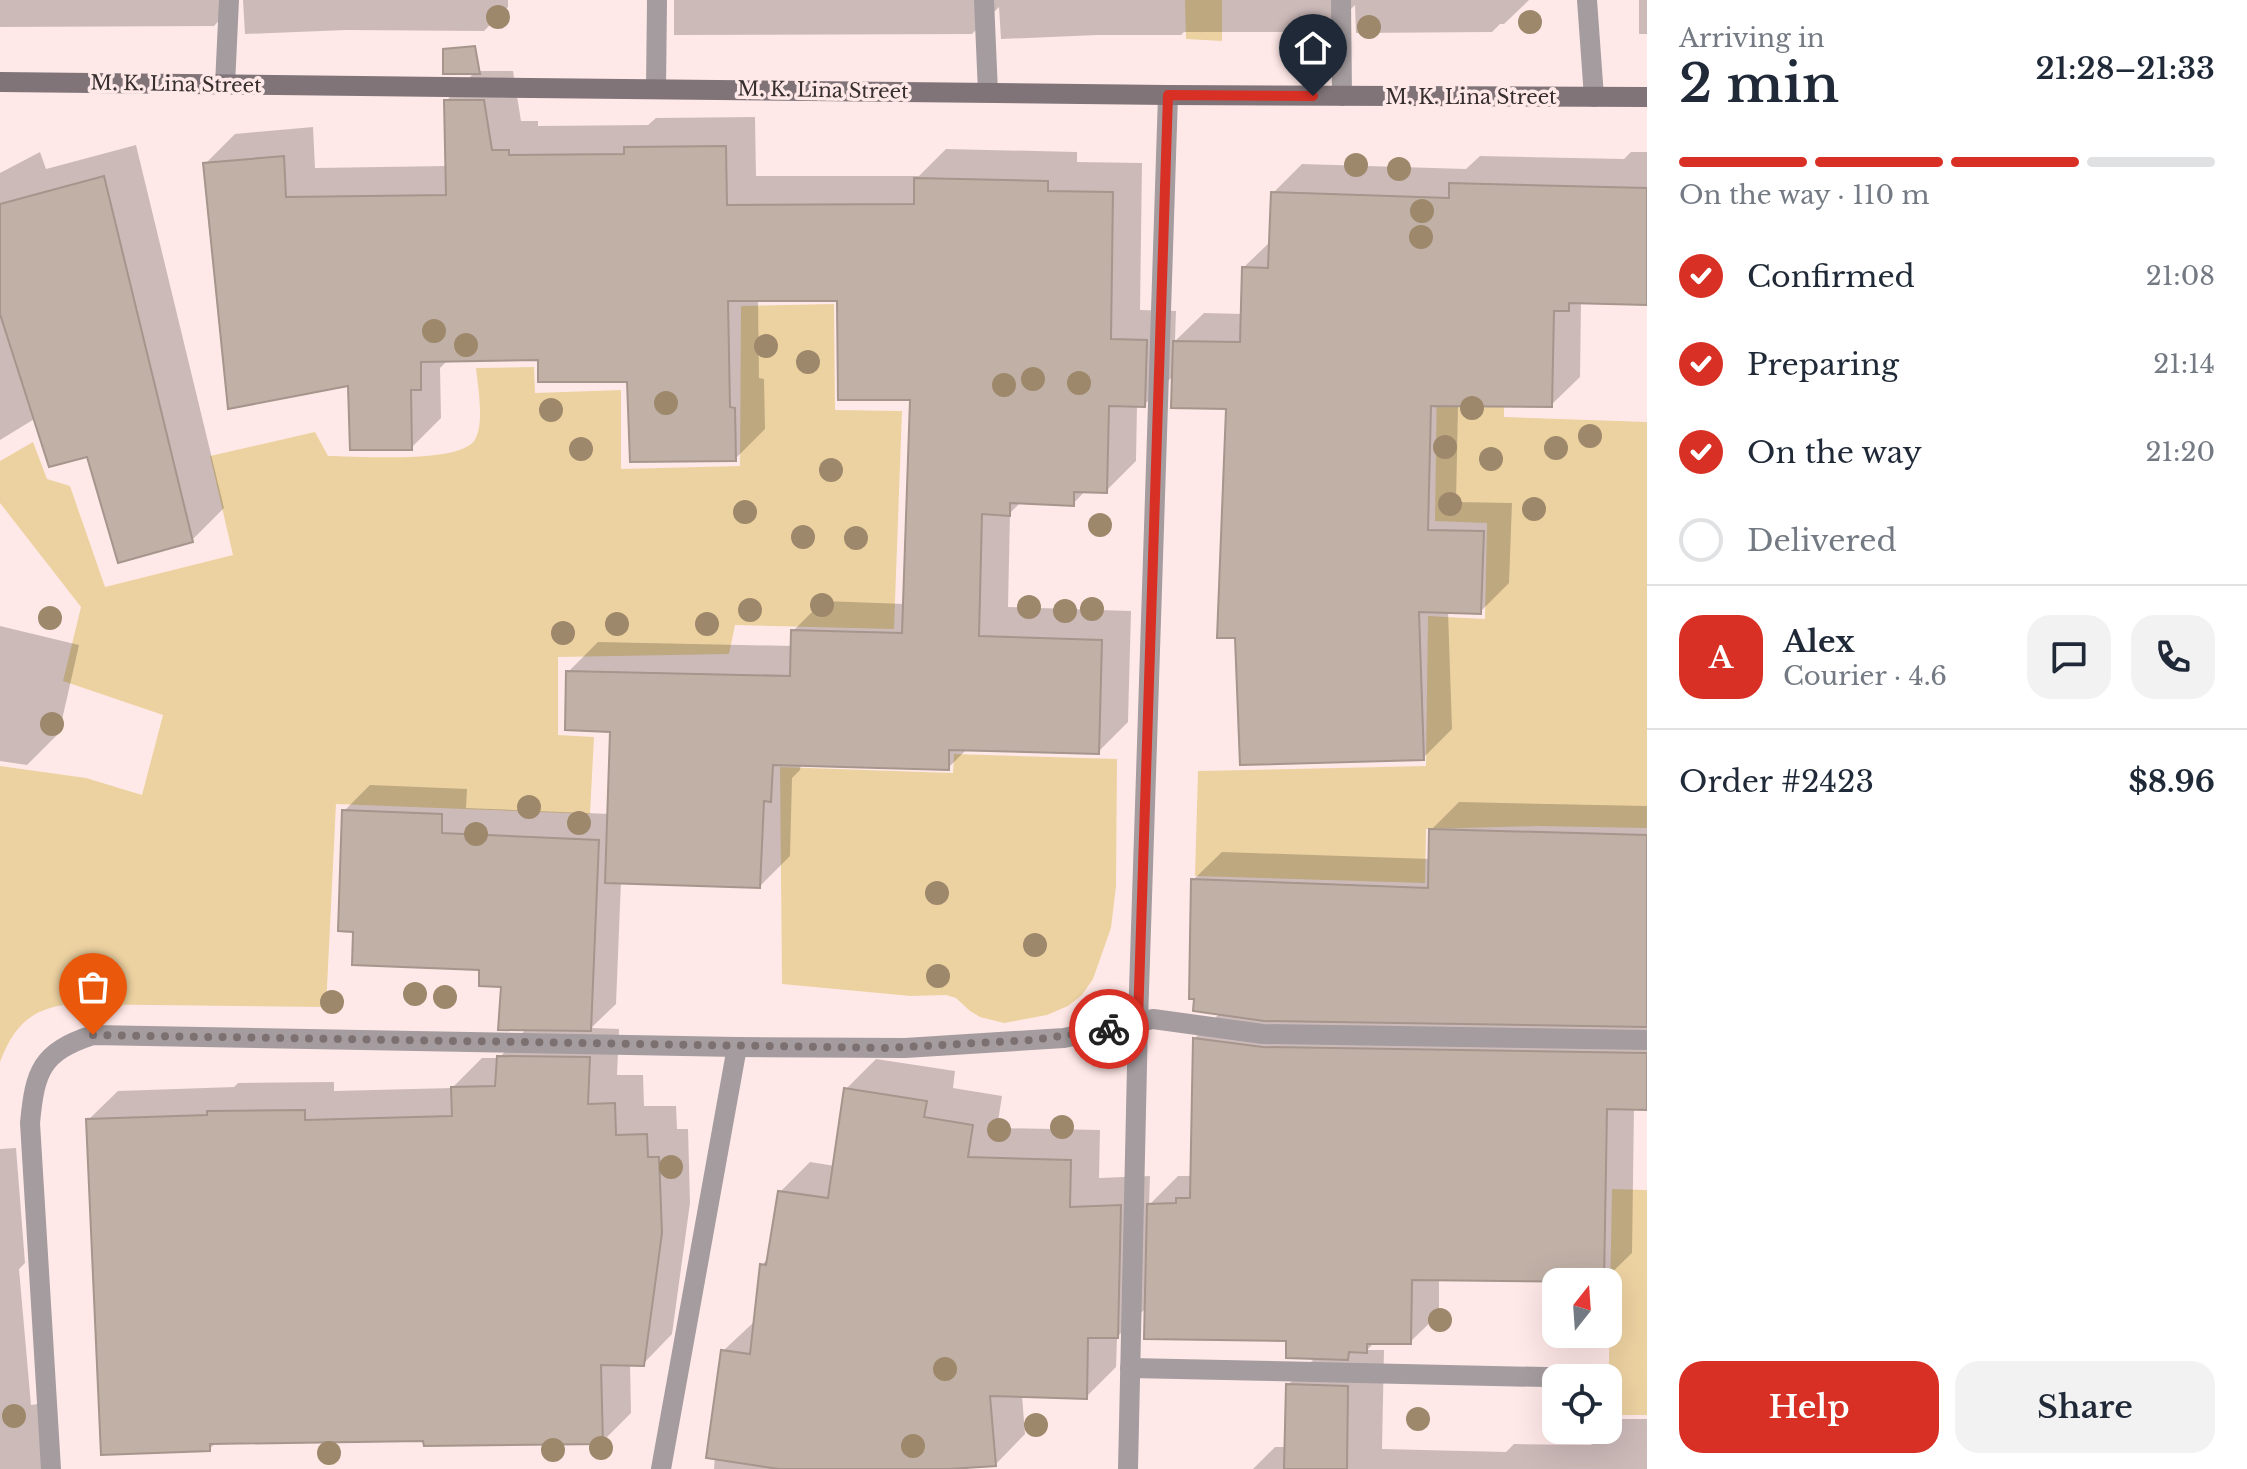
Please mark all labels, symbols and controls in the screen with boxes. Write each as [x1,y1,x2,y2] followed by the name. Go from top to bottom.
[1279,14.0,1347,96] pin
[1679,22,1825,54] text: Arriving in
[1291,26,1335,70] icon: home
[2036,50,2215,87] text: 21:28–21:33
[1679,52,1839,116] text: 2 min
[90,71,262,98] street label: M. K. Lina Street
[737,77,909,104] street label: M. K. Lina Street
[1385,85,1557,109] street label: M. K. Lina Street
[1679,179,1929,211] text: On the way · 110 m
[1679,254,1723,298] icon: check
[1747,258,1915,295] text: Confirmed
[2146,260,2215,292] text: 21:08
[1679,342,1723,386] icon: check
[1747,346,1899,383] text: Preparing
[2153,348,2215,380] text: 21:14
[1679,430,1723,474] icon: check
[1747,434,1922,471] text: On the way
[2145,436,2215,468] text: 21:20
[1747,522,1897,559] text: Delivered
[2027,615,2111,699] button: chat
[2131,615,2215,699] button: phone
[1783,623,1855,660] text: Alex
[1709,639,1733,676] text: A
[1783,660,1947,692] text: Courier · 4.6
[1679,763,1874,800] text: Order #2423
[2128,763,2215,800] text: $8.96
[59,953,127,1035] pin
[71,965,115,1009] icon: bag
[1069,989,1149,1069] courier
[1087,1007,1131,1051] icon: bike
[1542,1268,1622,1348] north arrow
[1542,1268,1622,1444] map controls
[1679,1361,1939,1453] button: Help
[1955,1361,2215,1453] button: Share
[1542,1364,1622,1444] button: locate

